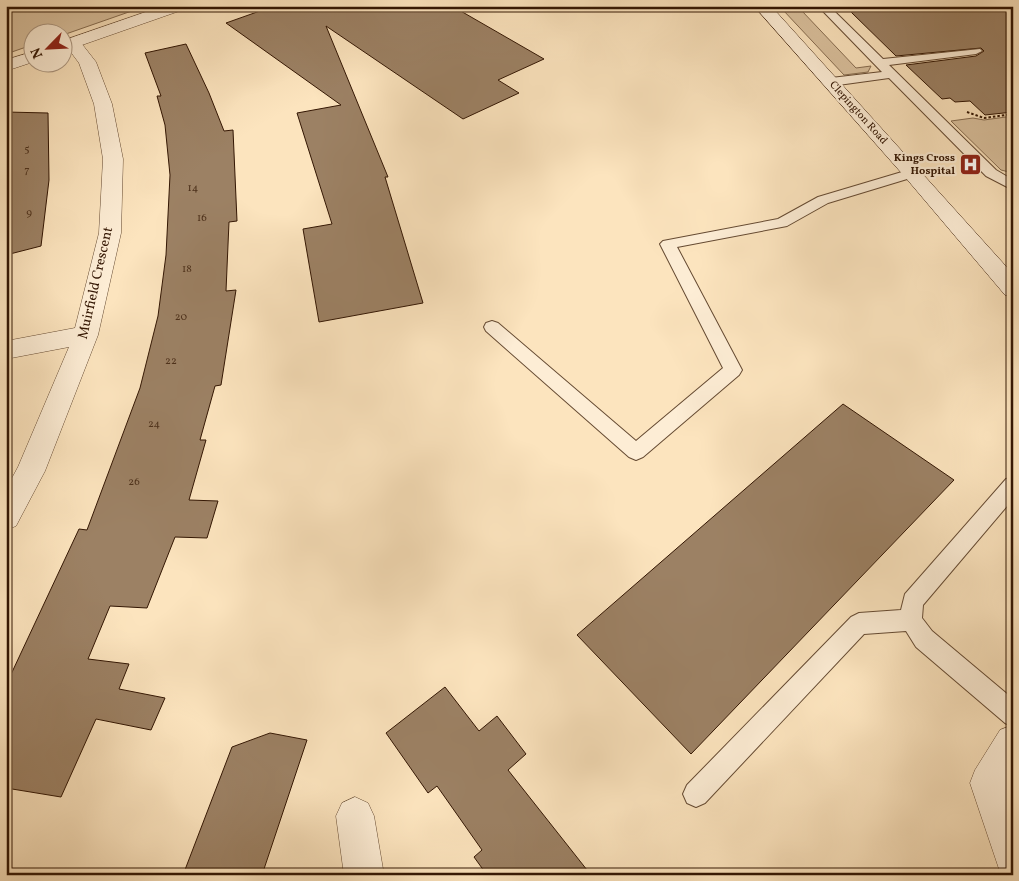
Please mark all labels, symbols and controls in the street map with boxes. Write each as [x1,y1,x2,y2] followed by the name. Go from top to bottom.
[22,22,72,72] north arrow
[27,44,48,61] text: N
[825,78,891,148] street label: Clepington Road
[24,142,30,157] house number: 5
[894,151,955,179] place label: Kings Cross Hospital
[959,152,983,176] hospital icon: Kings Cross Hospital
[24,163,30,178] house number: 7
[188,181,199,196] house number: 14
[26,206,32,221] house number: 9
[197,211,207,226] house number: 16
[74,225,118,341] street label: Muirfield Crescent
[182,262,192,277] house number: 18
[175,310,188,325] house number: 20
[165,354,177,369] house number: 22
[148,417,160,432] house number: 24
[128,475,140,490] house number: 26

